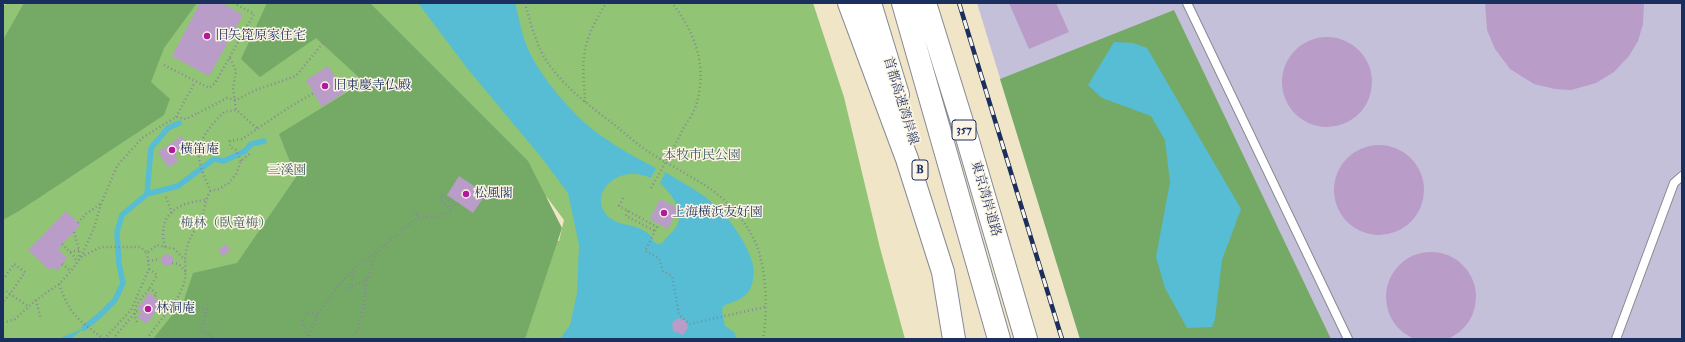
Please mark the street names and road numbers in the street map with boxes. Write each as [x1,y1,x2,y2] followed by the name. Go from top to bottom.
[879,55,921,147] street label: 首都高速湾岸線
[952,120,976,140] road number: 357
[967,159,1003,239] street label: 東京湾岸道路
[912,160,928,180] road number: B

